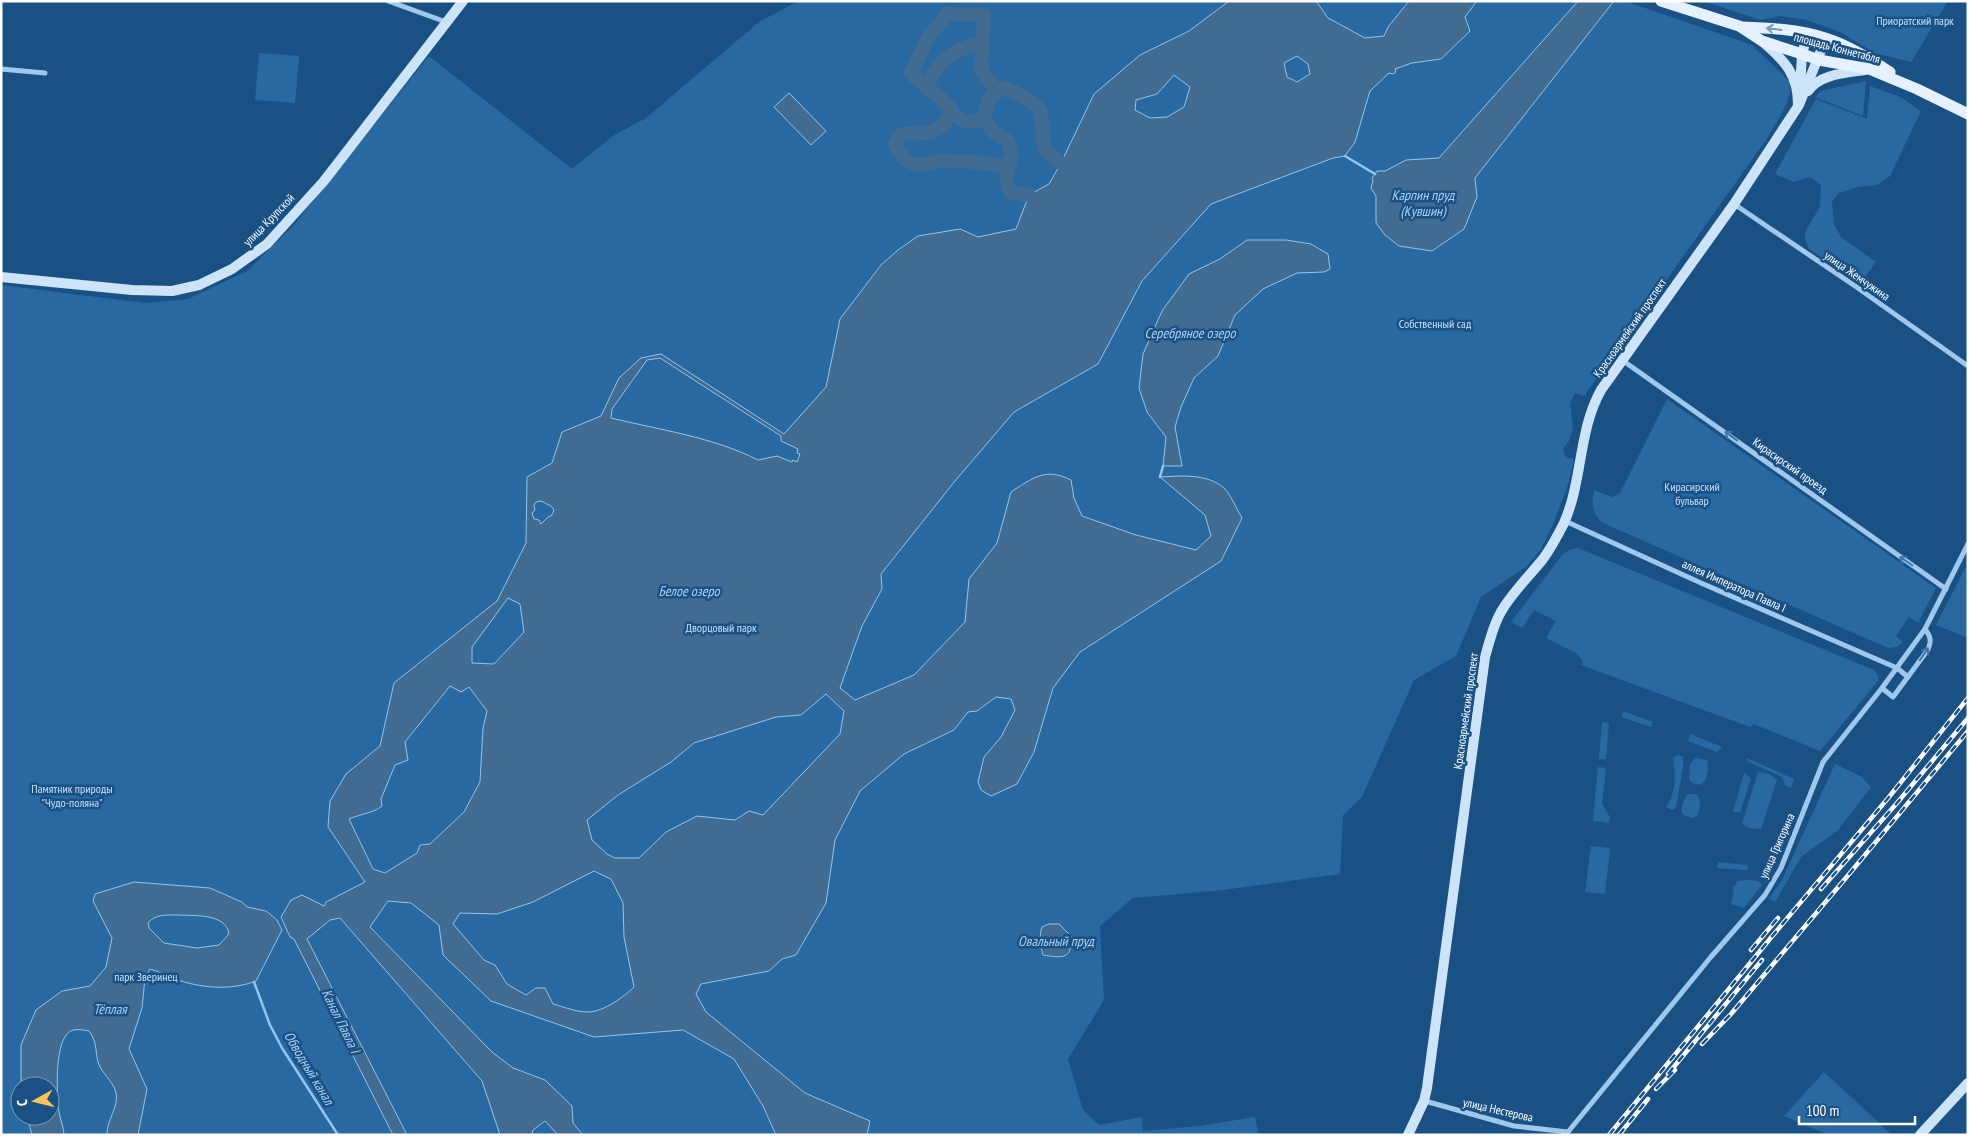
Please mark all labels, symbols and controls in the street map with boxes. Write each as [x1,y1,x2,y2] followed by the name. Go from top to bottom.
[1876,13,1954,28] park label: Приоратский парк
[1766,24,1782,34] one-way arrow
[1792,29,1882,66] street label: площадь Коннетабля
[1392,186,1455,220] water label: Карпин пруд (Кувшин)
[240,190,297,249] street label: улица Крупской
[1821,247,1893,304] street label: улица Жемчужина
[1590,275,1670,380] street label: Красноармейский проспект
[1399,316,1472,331] park label: Собственный сад
[1145,324,1236,342] water label: Серебряное озеро
[1724,431,1738,441] one-way arrow
[1750,434,1831,497] street label: Кирасирский проезд
[1664,479,1720,508] park label: Кирасирский бульвар
[1900,555,1913,566] one-way arrow
[1680,556,1788,615] street label: аллея Императора Павла I
[658,582,721,600] water label: Белое озеро
[685,620,757,635] park label: Дворцовый парк
[1920,647,1930,661] one-way arrow
[1450,652,1481,770] street label: Красноармейский проспект
[31,781,113,810] park label: Памятник природы "Чудо-поляна"
[1755,811,1798,881] street label: улица Григорина
[1018,932,1095,950] water label: Овальный пруд
[114,969,178,984] park label: парк Зверинец
[318,986,365,1058] water label: Канал Павла I
[93,1000,128,1018] water label: Тёплая
[280,1028,339,1109] water label: Обводный канал
[10,1076,60,1126] north arrow
[1462,1094,1535,1125] street label: улица Нестерова
[1799,1094,1915,1126] scale bar
[13,1098,31,1107] text: С
[1806,1101,1839,1120] text: 100 m

